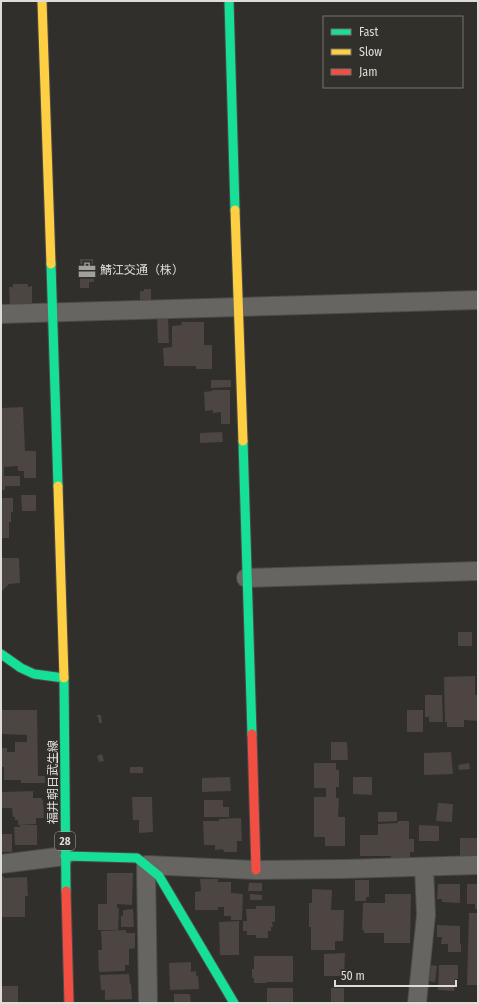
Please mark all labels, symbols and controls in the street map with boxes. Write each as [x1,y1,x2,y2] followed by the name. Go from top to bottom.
[323,16,463,88] legend
[359,25,378,39] text: Fast
[359,45,382,59] text: Slow
[359,65,377,79] text: Jam
[77,260,97,280] office icon: 鯖江交通（株）
[100,263,184,277] place label: 鯖江交通（株）
[46,740,60,824] street label: 福井朝日武生線
[55,832,75,850] road number: 28
[335,962,456,988] scale bar
[341,969,365,983] text: 50 m

